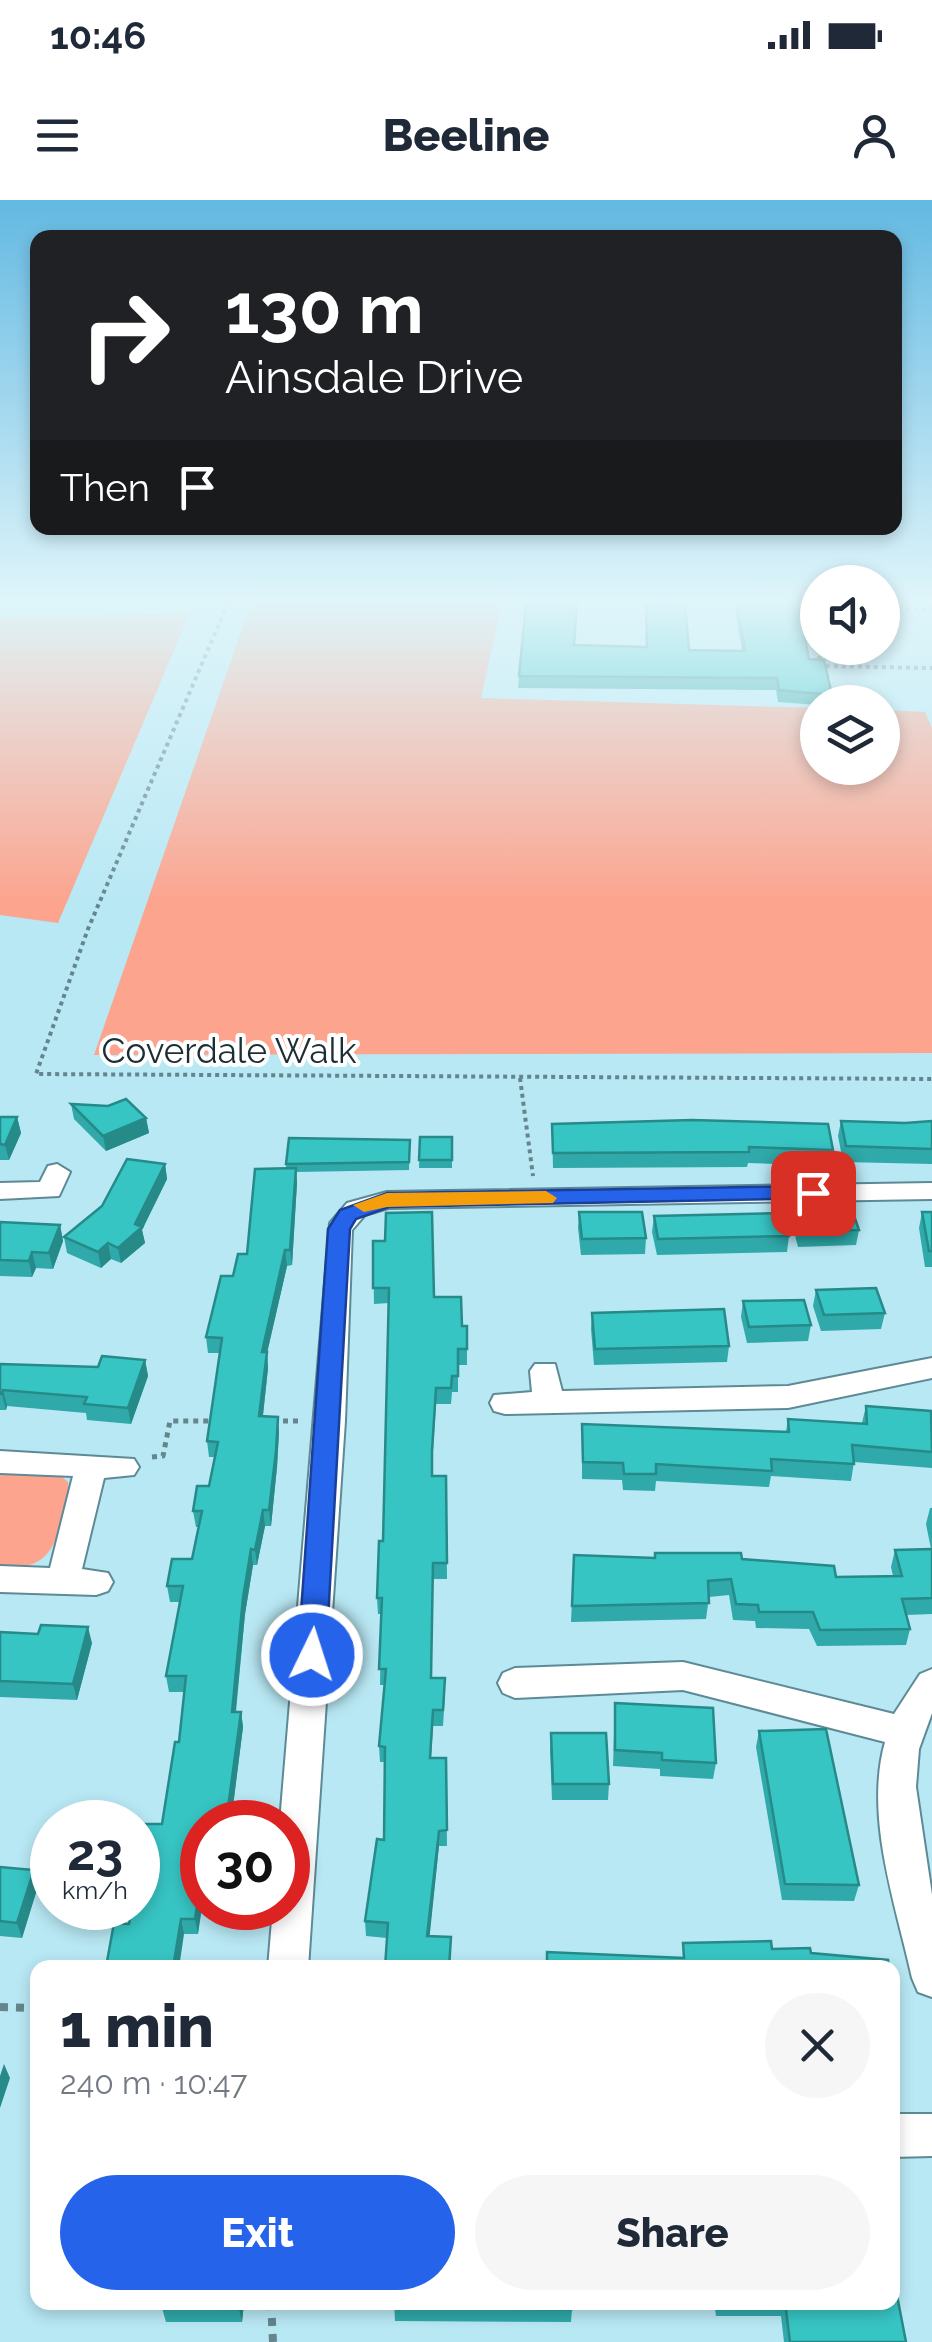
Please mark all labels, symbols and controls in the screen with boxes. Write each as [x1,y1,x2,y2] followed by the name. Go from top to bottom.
[50,13,146,58] text: 10:46
[30,108,85,163] icon: menu
[847,108,902,163] icon: person
[382,109,550,162] text: Beeline
[225,267,424,349] text: 130 m
[60,270,190,400] icon: right
[225,351,523,404] text: Ainsdale Drive
[170,460,225,515] icon: arrive
[60,465,150,510] text: Then
[800,565,900,785] map controls
[800,565,900,665] button: sound
[800,685,900,785] button: layers
[101,1030,357,1071] street label: Coverdale Walk
[771,1151,856,1236] pin
[786,1166,841,1221] icon: arrive
[260,1603,364,1707] position arrow
[180,1800,310,1930] speed limit sign: 30
[67,1823,123,1882] text: 23
[62,1875,128,1905] text: km/h
[60,1991,214,2061] text: 1 min
[765,1993,870,2098] button: close
[60,2064,247,2101] text: 240 m · 10:47
[60,2175,455,2290] button: Exit
[475,2175,870,2290] button: Share

